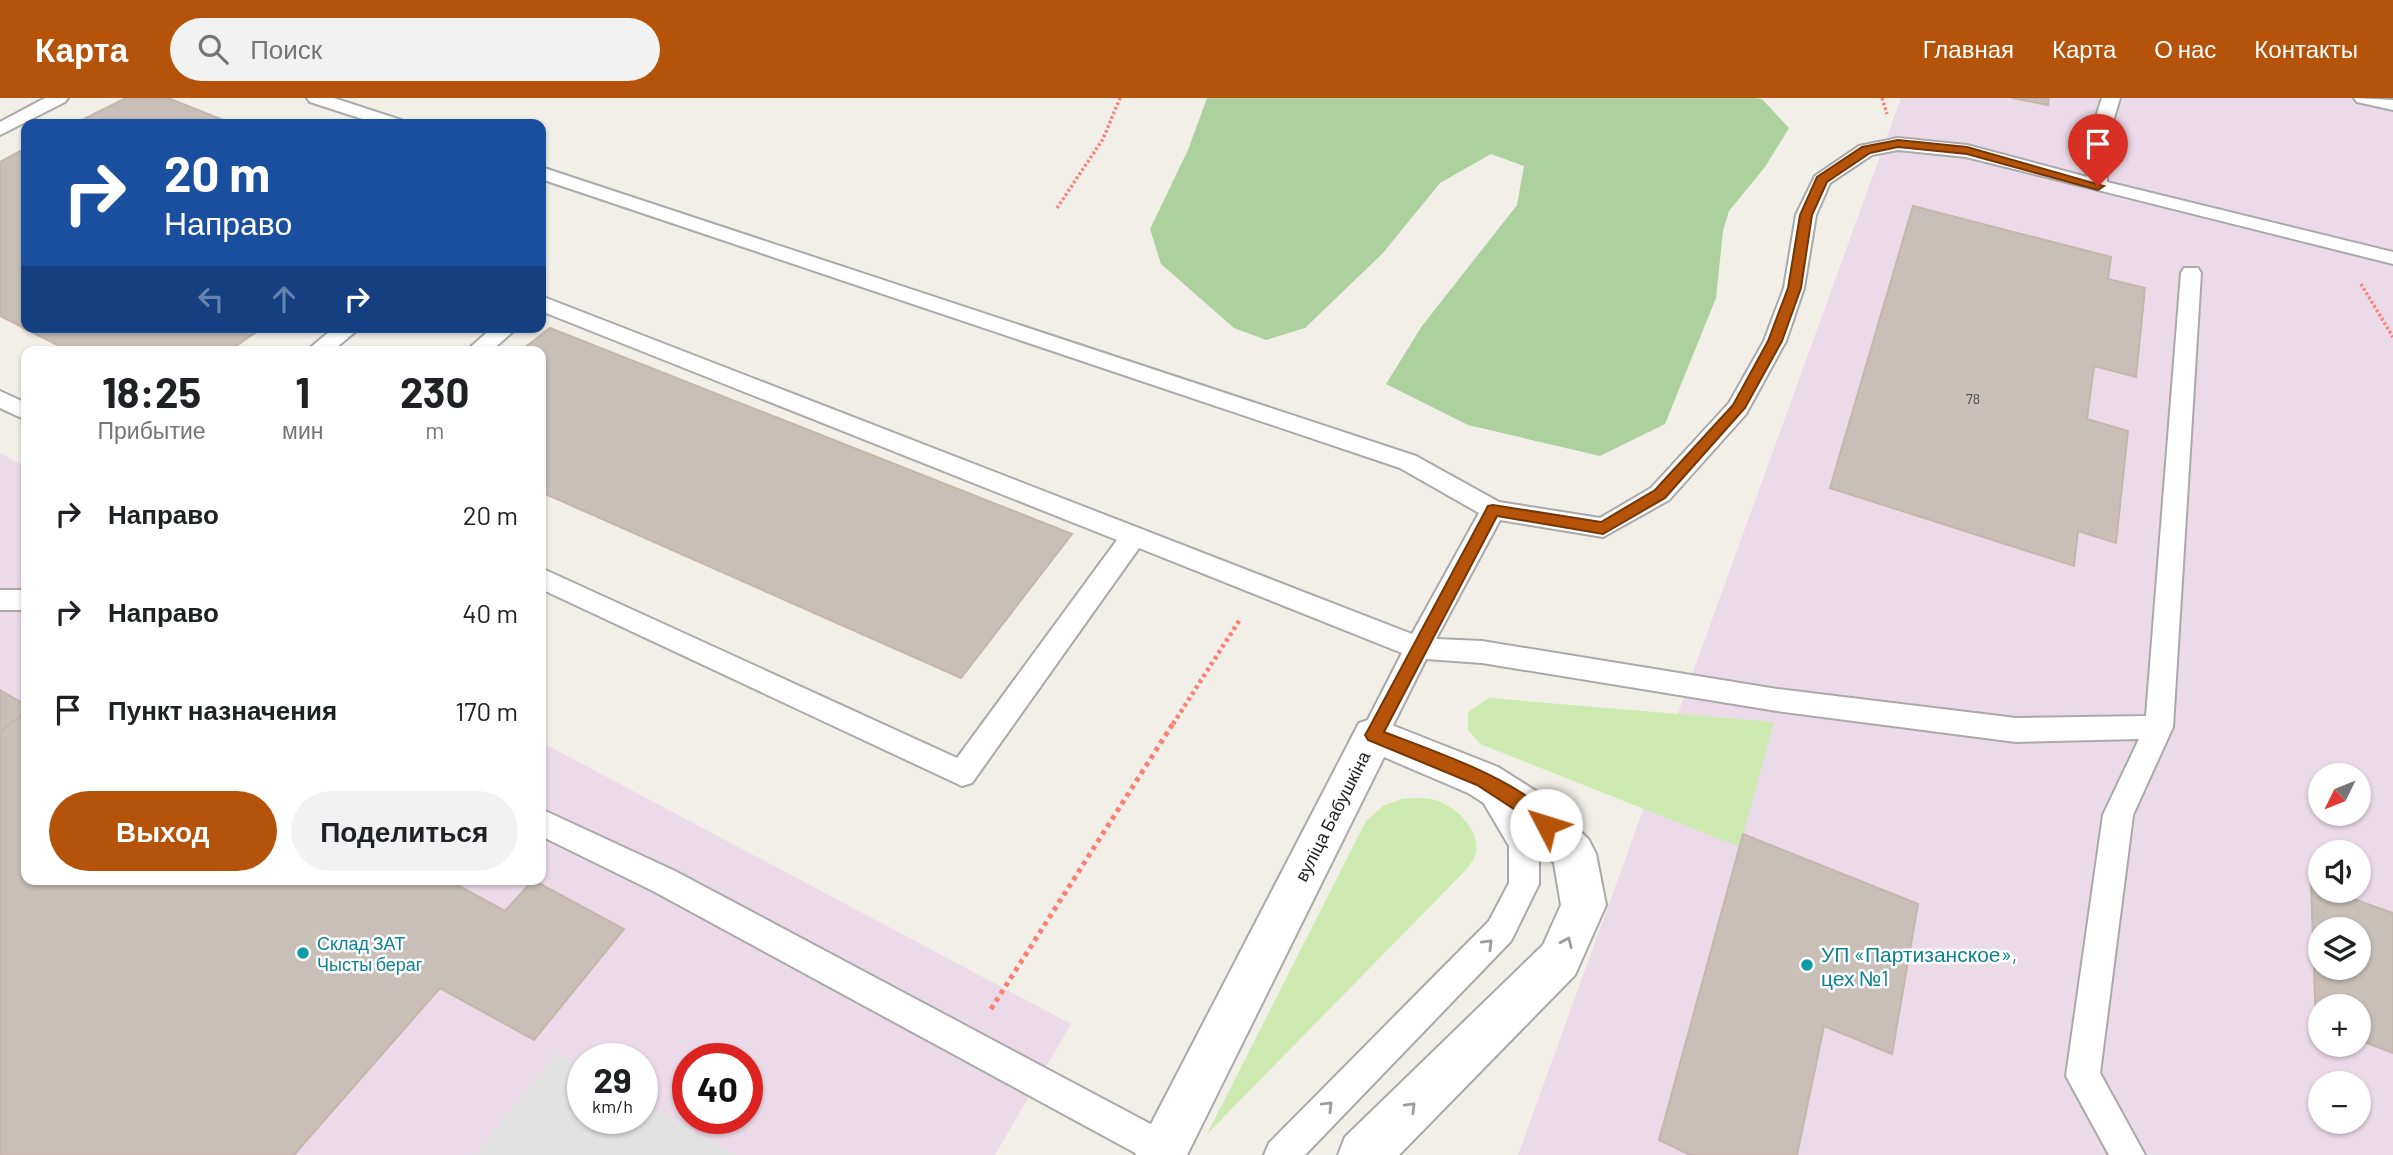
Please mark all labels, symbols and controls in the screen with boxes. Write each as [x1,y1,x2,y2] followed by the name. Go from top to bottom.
[170,18,660,81] search box
[35,29,128,69] text: Карта
[194,30,232,68] icon: search
[250,33,322,64] text: Поиск
[1923,34,2014,63] text: Главная
[2052,34,2116,63] text: Карта
[2154,34,2216,63] text: О нас
[2254,34,2358,63] text: Контакты
[2068,114,2128,186] pin
[2079,125,2117,163] icon: arrive
[164,143,270,202] text: 20 m
[49,147,140,238] icon: right
[164,203,292,241] text: Направо
[192,280,230,318] icon: left
[265,280,303,318] icon: ahead
[338,280,376,318] icon: right
[102,366,201,416] text: 18:25
[295,366,310,416] text: 1
[400,366,470,416] text: 230
[1966,390,1980,407] house number: 78
[98,416,206,444] text: Прибытие
[282,416,323,444] text: мин
[425,416,444,444] text: m
[49,495,87,533] icon: right
[108,498,219,529] text: Направо
[463,499,518,530] text: 20 m
[49,593,87,631] icon: right
[108,596,219,627] text: Направо
[462,597,518,628] text: 40 m
[49,691,87,729] icon: arrive
[108,694,337,725] text: Пункт назначения
[455,695,518,726] text: 170 m
[1290,746,1375,885] street label: вуліца Бабушкіна
[2308,763,2371,826] north arrow
[2308,763,2371,1134] map controls
[1509,788,1583,862] position arrow
[49,791,277,871] button: Выход
[291,791,518,871] button: Поделиться
[2308,840,2371,903] button: sound
[2308,917,2371,980] button: layers
[317,932,423,975] place label: Склад ЗАТ Чысты бераг
[1559,937,1573,949] one-way arrow
[1479,939,1492,952] one-way arrow
[1821,941,2017,990] place label: УП «Партизанское», цех №1
[295,945,311,961] marker: Склад ЗАТ Чысты бераг
[1799,957,1815,973] marker: УП «Партизанское», цех №1
[2308,994,2371,1057] button: +
[672,1043,763,1134] speed limit sign: 40
[593,1058,632,1100] text: 29
[2308,1071,2371,1134] button: −
[592,1095,633,1117] text: km/h
[1320,1102,1333,1115] one-way arrow
[1403,1102,1416,1115] one-way arrow

